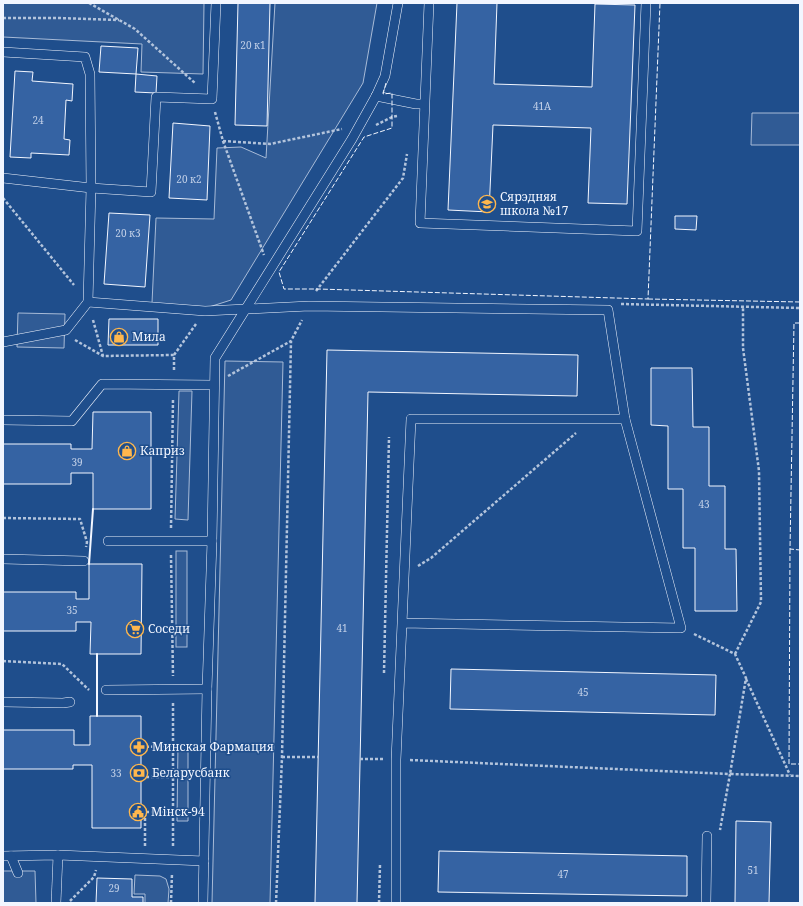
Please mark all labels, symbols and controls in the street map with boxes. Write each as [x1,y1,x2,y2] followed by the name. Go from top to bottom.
[240,38,266,52] house number: 20 к1
[533,99,552,113] house number: 41А
[32,113,44,127] house number: 24
[176,172,202,186] house number: 20 к2
[500,188,569,219] place label: Сярэдняя школа №17
[477,194,497,214] school or university icon: Сярэдняя школа №17
[115,226,141,240] house number: 20 к3
[109,327,129,347] shop icon: Мила
[132,328,166,345] place label: Мила
[117,441,137,461] shop icon: Каприз
[140,442,185,459] place label: Каприз
[71,455,83,469] house number: 39
[698,497,710,511] house number: 43
[66,603,78,617] house number: 35
[125,619,145,639] supermarket icon: Соседи
[148,620,190,637] place label: Соседи
[336,621,348,635] house number: 41
[577,685,589,699] house number: 45
[129,737,149,757] pharmacy icon: Минская Фармация
[152,738,274,755] place label: Минская Фармация
[129,763,149,783] bank icon: Беларусбанк
[152,764,230,781] place label: Беларусбанк
[110,766,122,780] house number: 33
[128,802,148,822] public building icon: Мінск-94
[151,803,205,820] place label: Мінск-94
[747,863,759,877] house number: 51
[557,867,569,881] house number: 47
[108,881,120,895] house number: 29

